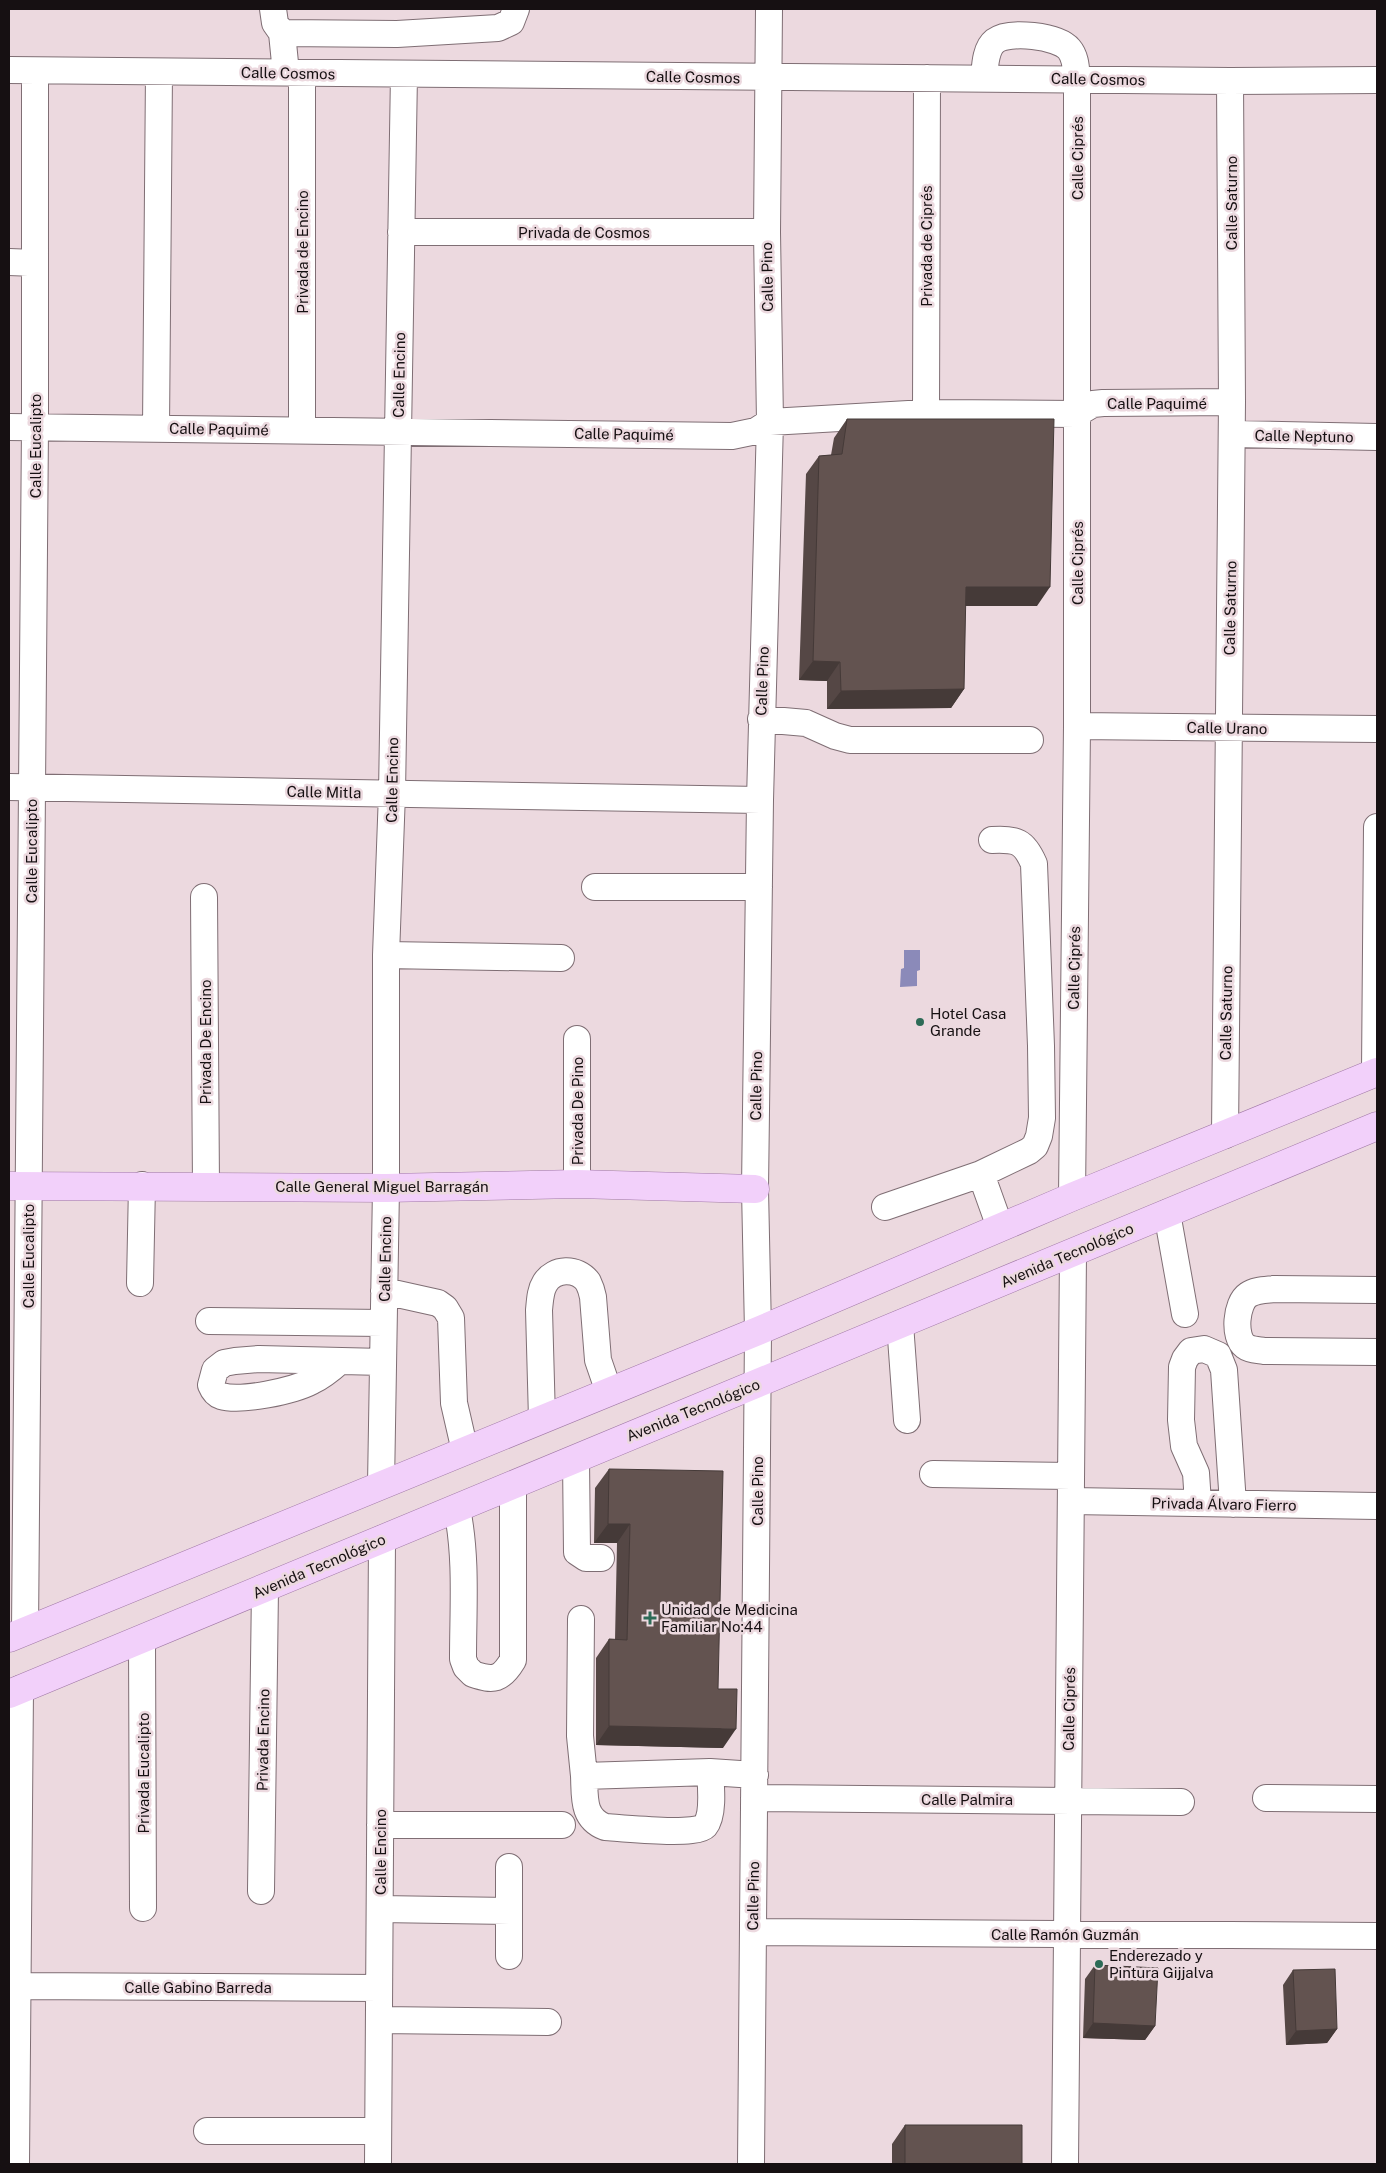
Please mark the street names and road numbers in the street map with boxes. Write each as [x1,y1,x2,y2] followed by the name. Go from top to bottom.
[241,64,335,82] street label: Calle Cosmos
[646,68,740,86] street label: Calle Cosmos
[1051,70,1145,88] street label: Calle Cosmos
[1069,116,1086,200] street label: Calle Ciprés
[1223,156,1240,250] street label: Calle Saturno
[918,185,935,307] street label: Privada de Ciprés
[294,190,311,314] street label: Privada de Encino
[518,224,650,241] street label: Privada de Cosmos
[758,242,776,312] street label: Calle Pino
[390,332,408,418] street label: Calle Encino
[27,394,44,498] street label: Calle Eucalipto
[1107,395,1207,412] street label: Calle Paquimé
[169,420,269,438] street label: Calle Paquimé
[574,425,674,443] street label: Calle Paquimé
[1254,427,1354,445] street label: Calle Neptuno
[1069,521,1086,605] street label: Calle Ciprés
[1221,561,1239,655] street label: Calle Saturno
[752,646,772,716] street label: Calle Pino
[1187,719,1267,737] street label: Calle Urano
[383,737,401,823] street label: Calle Encino
[287,783,361,801] street label: Calle Mitla
[23,799,40,903] street label: Calle Eucalipto
[1065,926,1083,1010] street label: Calle Ciprés
[1217,966,1235,1060] street label: Calle Saturno
[197,980,214,1104] street label: Privada De Encino
[747,1051,765,1121] street label: Calle Pino
[569,1057,586,1165] street label: Privada De Pino
[275,1178,489,1195] street label: Calle General Miguel Barragán
[20,1204,37,1308] street label: Calle Eucalipto
[376,1216,394,1302] street label: Calle Encino
[998,1219,1136,1291] street label: Avenida Tecnológico
[624,1375,762,1445] street label: Avenida Tecnológico
[749,1456,766,1526] street label: Calle Pino
[1151,1494,1297,1514] street label: Privada Álvaro Fierro
[250,1530,388,1602] street label: Avenida Tecnológico
[1060,1667,1078,1751] street label: Calle Ciprés
[254,1689,272,1791] street label: Privada Encino
[135,1713,152,1833] street label: Privada Eucalipto
[921,1791,1013,1808] street label: Calle Palmira
[372,1809,389,1895] street label: Calle Encino
[744,1861,762,1931] street label: Calle Pino
[991,1926,1139,1943] street label: Calle Ramón Guzmán
[124,1979,272,1996] street label: Calle Gabino Barreda

